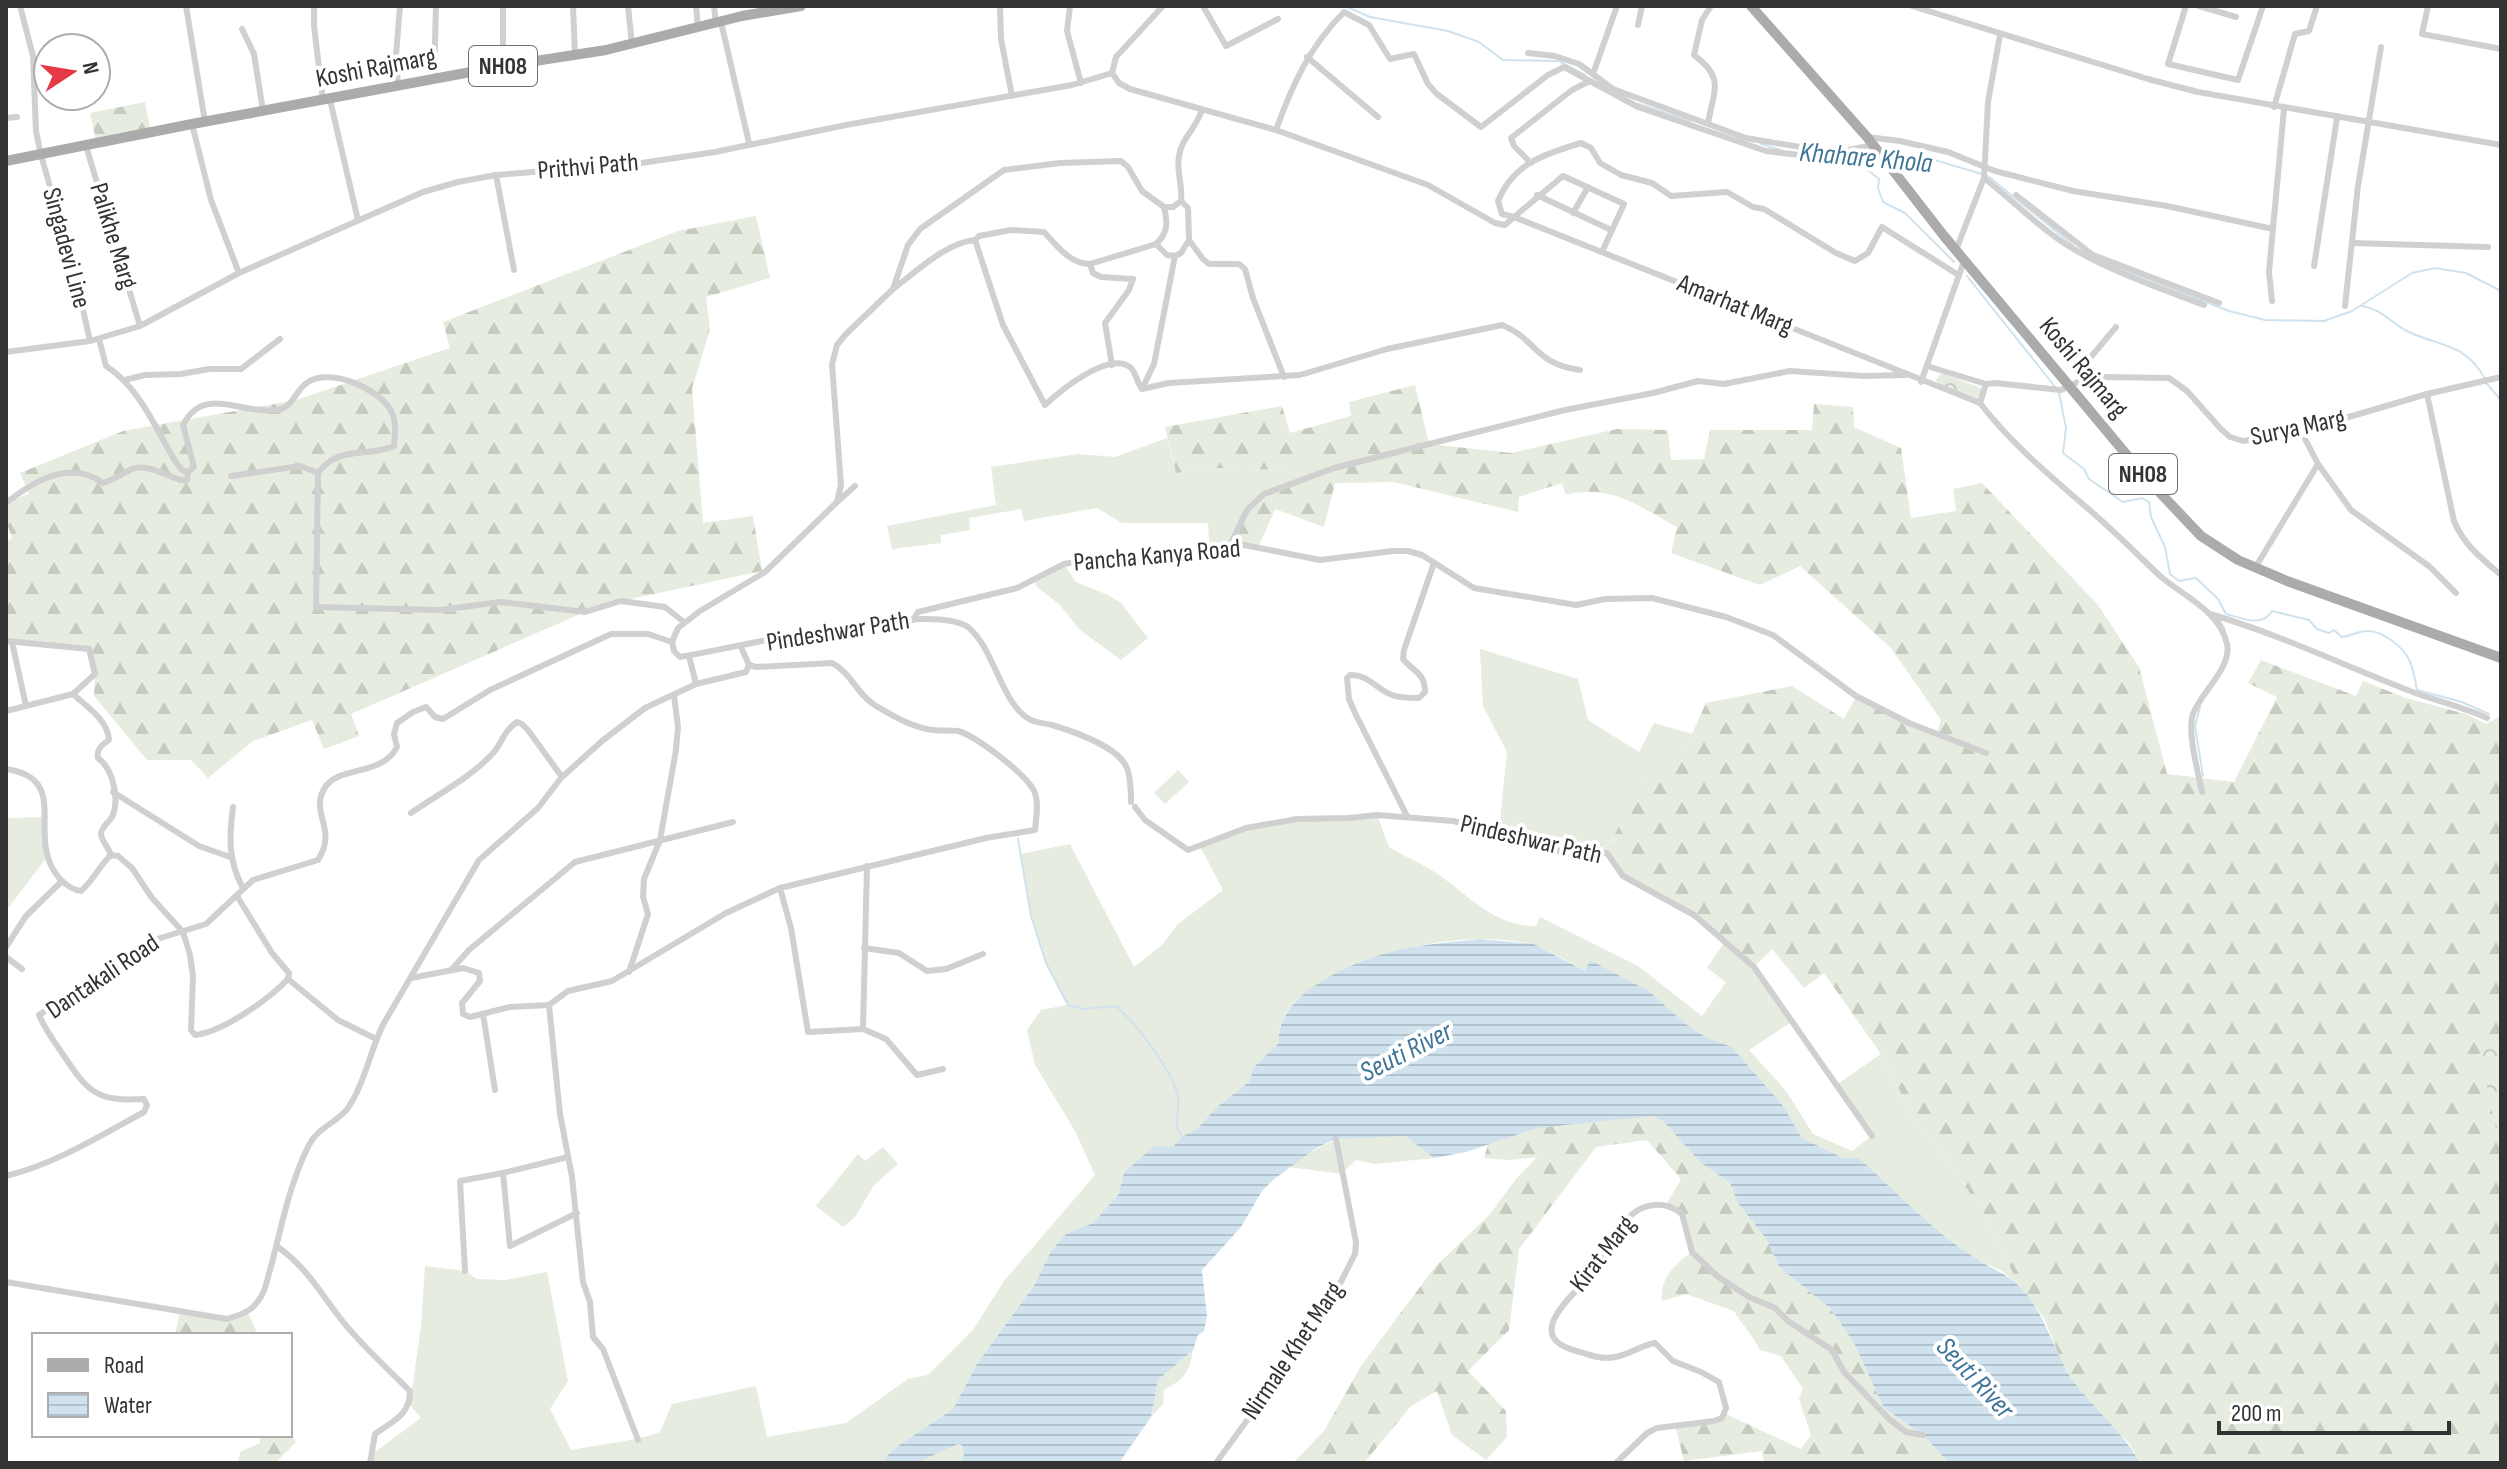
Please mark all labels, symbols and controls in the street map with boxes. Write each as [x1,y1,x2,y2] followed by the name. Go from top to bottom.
[32,32,112,112] north arrow
[313,41,439,95] street label: Koshi Rajmarg
[469,46,537,86] road number: NH08
[76,60,105,77] text: N
[1798,136,1934,180] water label: Khahare Khola
[536,147,640,187] street label: Prithvi Path
[82,179,144,293] street label: Palikhe Marg
[35,184,97,312] street label: Singadevi Line
[1672,267,1797,342] street label: Amarhat Marg
[2032,311,2134,425] street label: Koshi Rajmarg
[2248,403,2348,453] street label: Surya Marg
[2109,454,2177,494] road number: NH08
[1072,533,1242,579] street label: Pancha Kanya Road
[764,605,912,659] street label: Pindeshwar Path
[1457,809,1605,871] street label: Pindeshwar Path
[41,928,165,1026] street label: Dantakali Road
[1354,1014,1459,1089] water label: Seuti River
[1564,1210,1642,1298] street label: Kirat Marg
[1236,1276,1350,1426] street label: Nirmale Khet Marg
[1929,1331,2022,1426] water label: Seuti River
[32,1333,292,1437] legend
[104,1351,144,1380] text: Road
[2219,1385,2449,1435] scale bar
[104,1391,152,1420] text: Water
[2231,1399,2282,1428] text: 200 m

